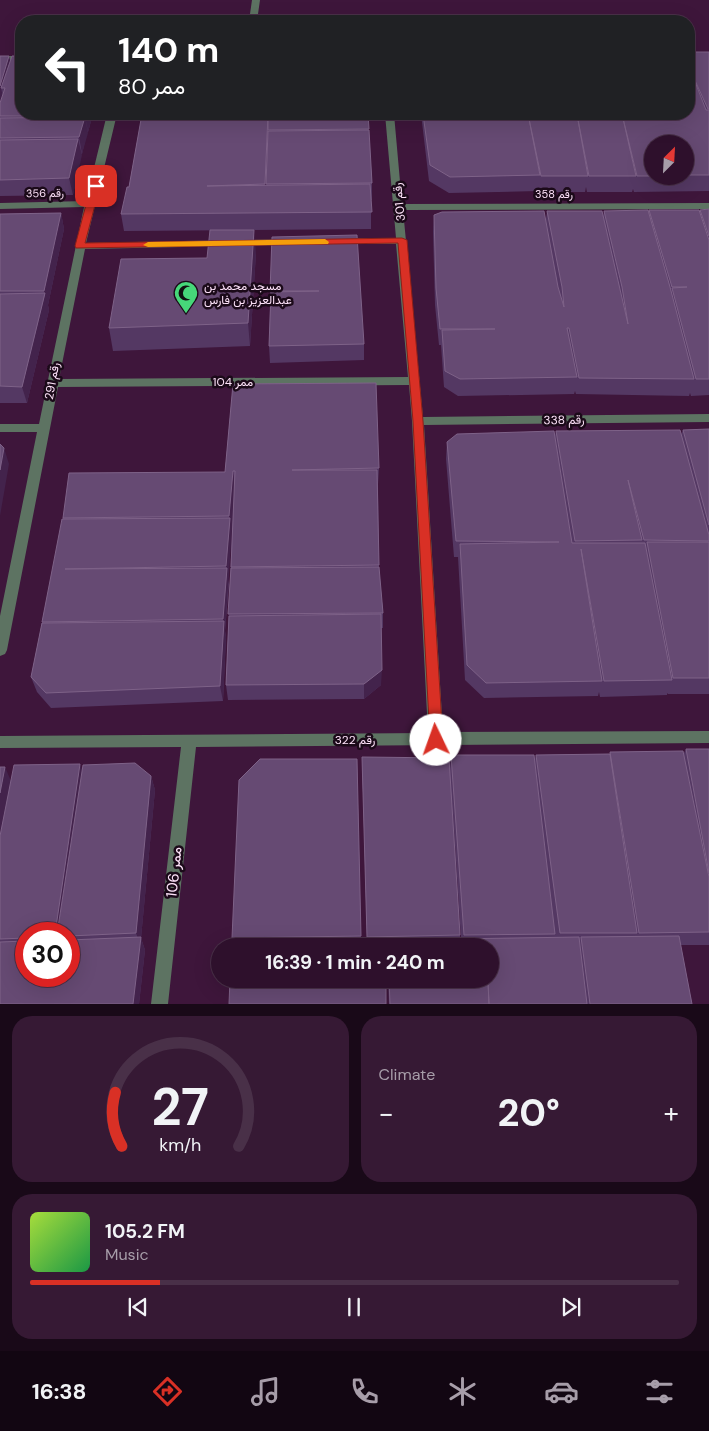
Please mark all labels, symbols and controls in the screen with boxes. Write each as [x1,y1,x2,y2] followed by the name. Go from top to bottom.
[118,27,219,73] text: 140 m
[35,35,100,100] icon: left
[118,72,185,101] text: ممر 80
[644,135,694,185] north arrow
[644,135,694,185] map controls
[75,165,117,207] pin
[82,172,110,200] icon: arrive
[389,182,409,222] street label: رقم 301
[26,186,64,201] street label: رقم 356
[535,187,573,202] street label: رقم 358
[204,278,292,308] place label: مسجد محمد بن عبدالعزيز بن فارس
[173,280,199,314] mosque icon: مسجد محمد بن عبدالعزيز بن فارس
[41,361,63,401] street label: رقم 291
[213,374,253,390] street label: ممر 104
[543,412,585,428] street label: رقم 338
[409,713,461,765] position arrow
[335,732,375,748] street label: رقم 322
[161,846,187,898] street label: ممر 106
[15,922,80,987] speed limit sign: 30
[265,950,445,975] text: 16:39 · 1 min · 240 m
[379,1064,435,1085] text: Climate
[151,1073,209,1141] text: 27
[498,1088,560,1138] text: 20°
[379,1095,394,1132] text: −
[664,1095,679,1132] text: +
[159,1133,201,1157] text: km/h
[105,1219,185,1244] text: 105.2 FM
[105,1244,149,1265] text: Music
[124,1293,152,1321] icon: previous
[340,1293,368,1321] icon: pause
[557,1293,585,1321] icon: next
[150,1374,185,1409] icon: directions
[248,1374,283,1409] icon: music
[347,1374,382,1409] icon: phone
[445,1374,480,1409] icon: climate
[544,1374,579,1409] icon: car
[642,1374,677,1409] icon: filters
[32,1377,86,1406] text: 16:38

